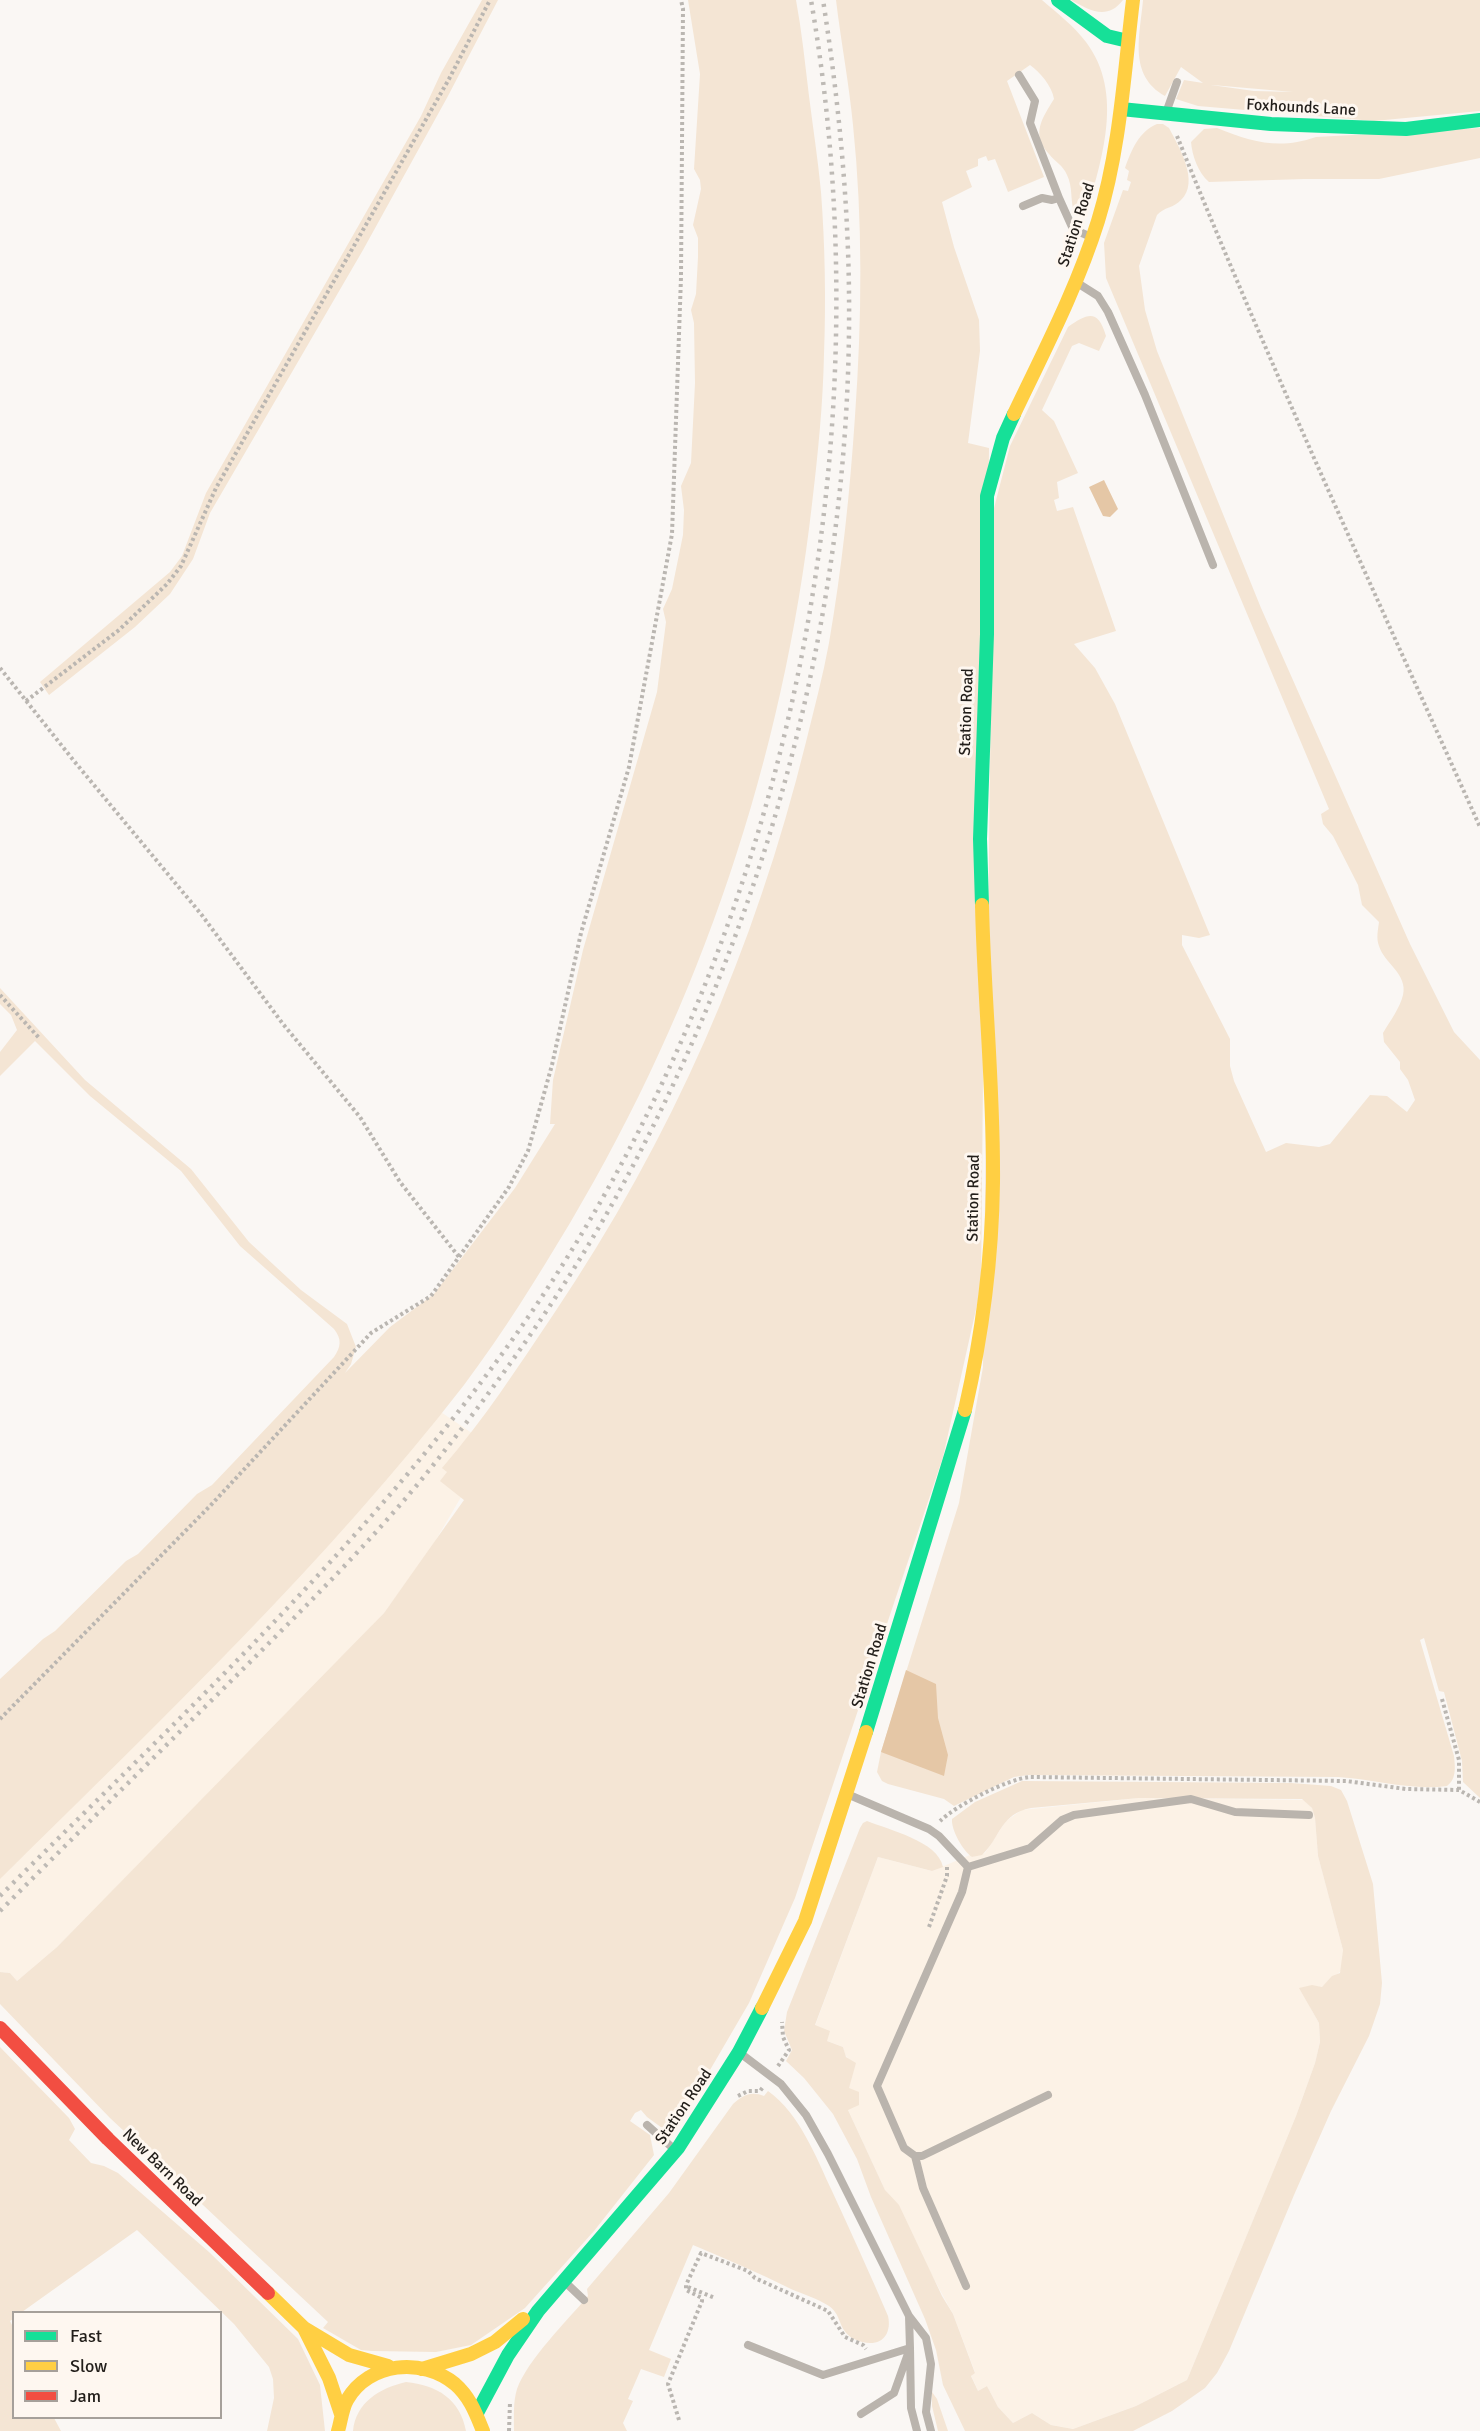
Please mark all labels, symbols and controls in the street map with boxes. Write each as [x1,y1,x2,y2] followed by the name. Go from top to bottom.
[1246,96,1356,120] street label: Foxhounds Lane
[1054,181,1100,269] street label: Station Road
[956,668,978,756] street label: Station Road
[964,1154,984,1242] street label: Station Road
[848,1621,892,1711] street label: Station Road
[652,2065,716,2149] street label: Station Road
[118,2125,206,2211] street label: New Barn Road
[12,2311,222,2419] legend
[70,2325,102,2347] text: Fast
[70,2355,107,2377] text: Slow
[70,2385,101,2407] text: Jam

